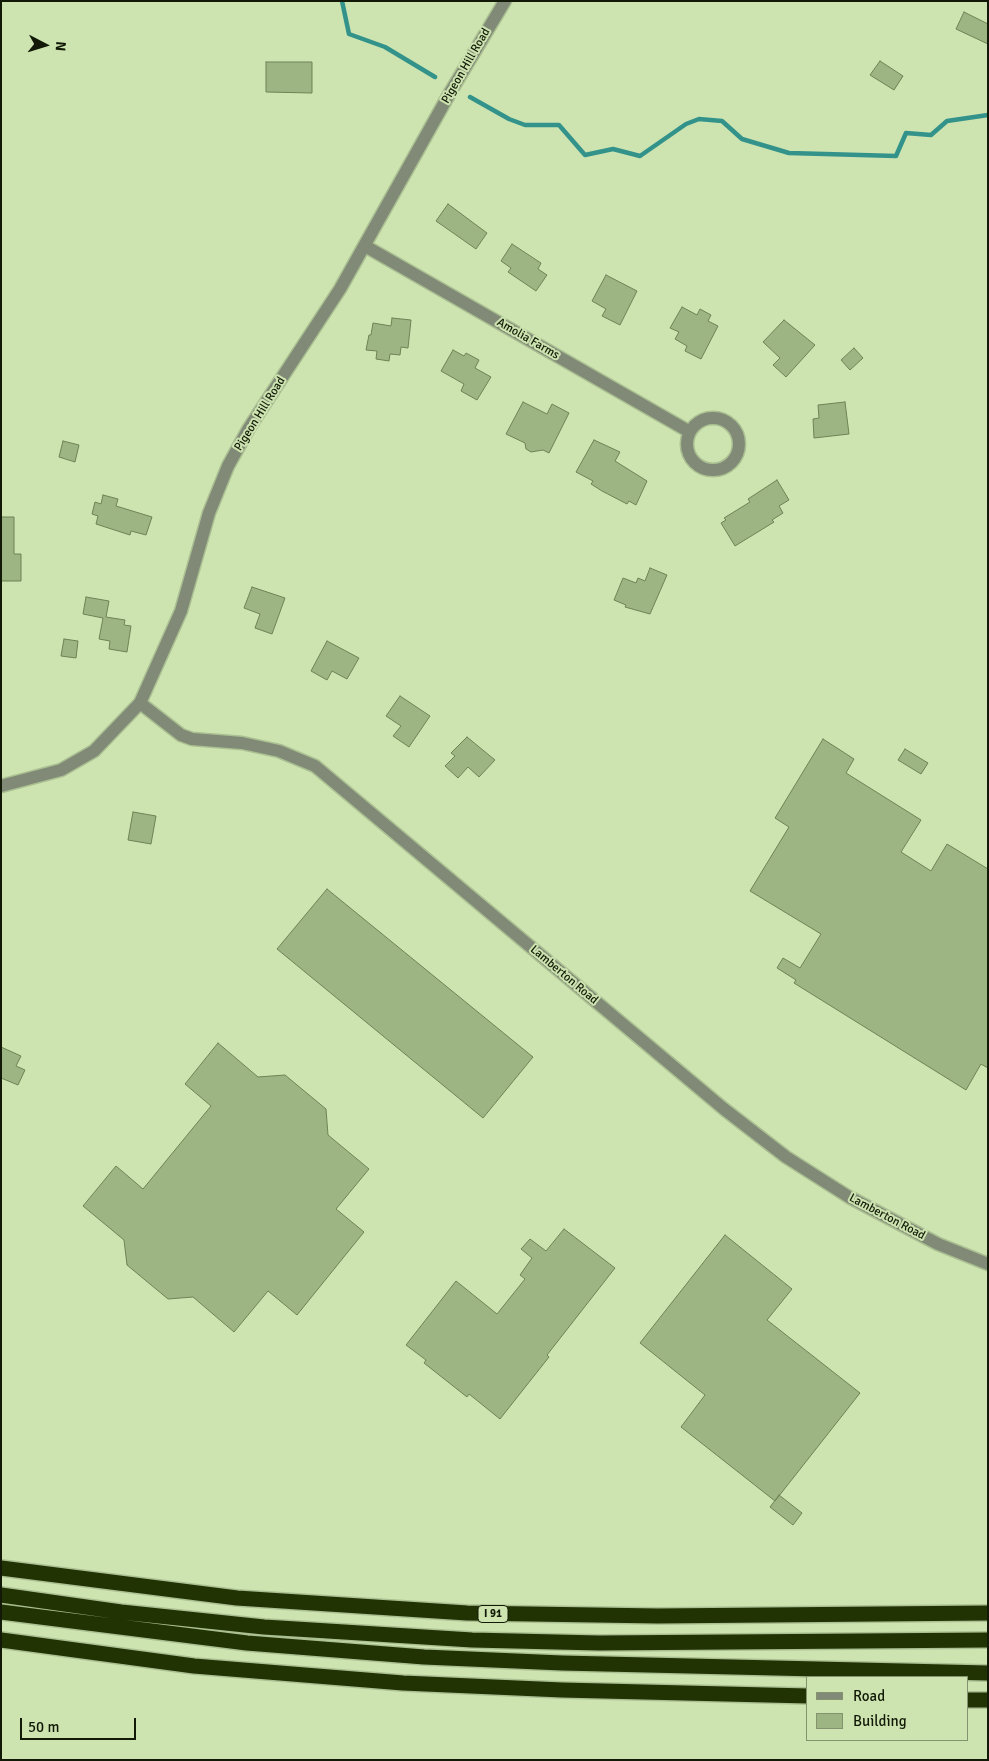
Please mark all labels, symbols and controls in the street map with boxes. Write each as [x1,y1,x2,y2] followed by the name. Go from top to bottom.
[20,20,70,70] north arrow
[439,26,493,106] street label: Pigeon Hill Road
[52,41,69,52] text: N
[494,315,562,363] street label: Amolia Farms
[232,374,288,454] street label: Pigeon Hill Road
[527,942,601,1008] street label: Lamberton Road
[847,1191,927,1243] street label: Lamberton Road
[478,1606,508,1622] road number: I 91
[806,1676,969,1741] legend
[853,1687,885,1705] text: Road
[22,1708,139,1740] scale bar
[853,1712,907,1730] text: Building
[28,1718,59,1736] text: 50 m

